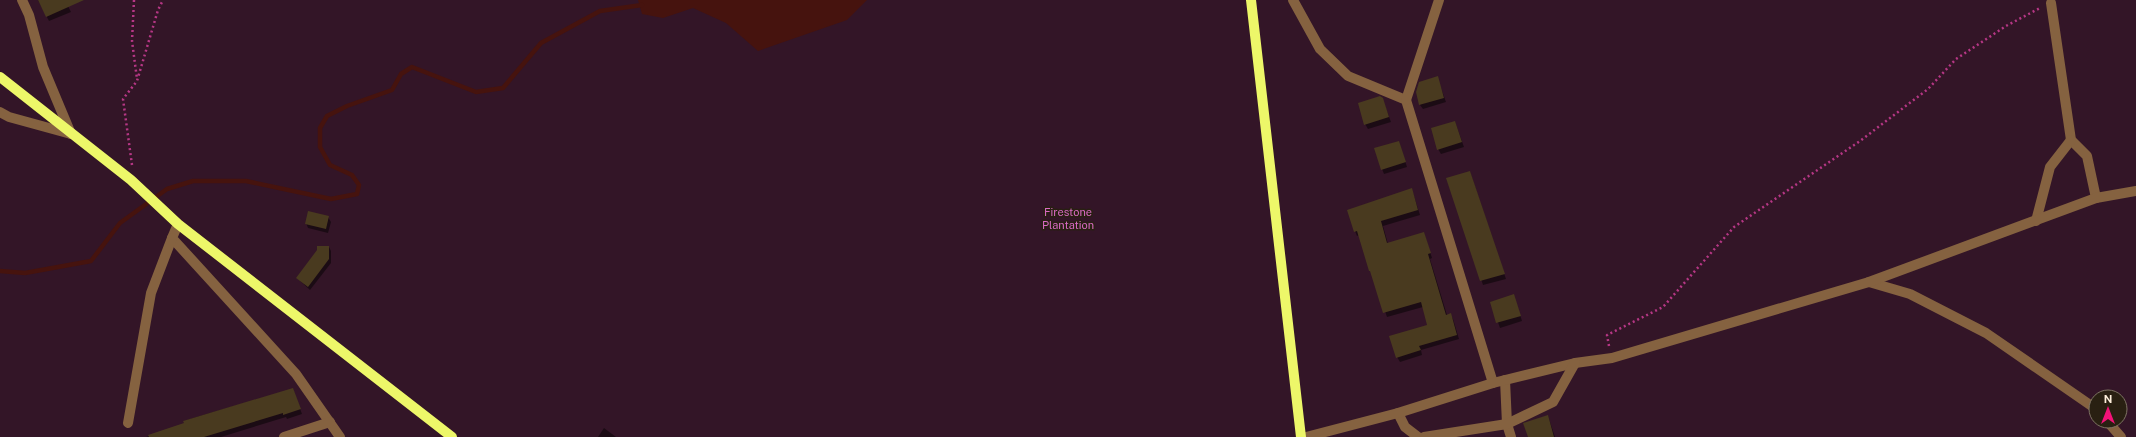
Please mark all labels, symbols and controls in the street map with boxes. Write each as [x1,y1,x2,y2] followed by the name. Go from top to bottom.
[1042,206,1094,231] park label: Firestone Plantation
[2088,389,2128,429] north arrow
[2104,393,2112,405] text: N

